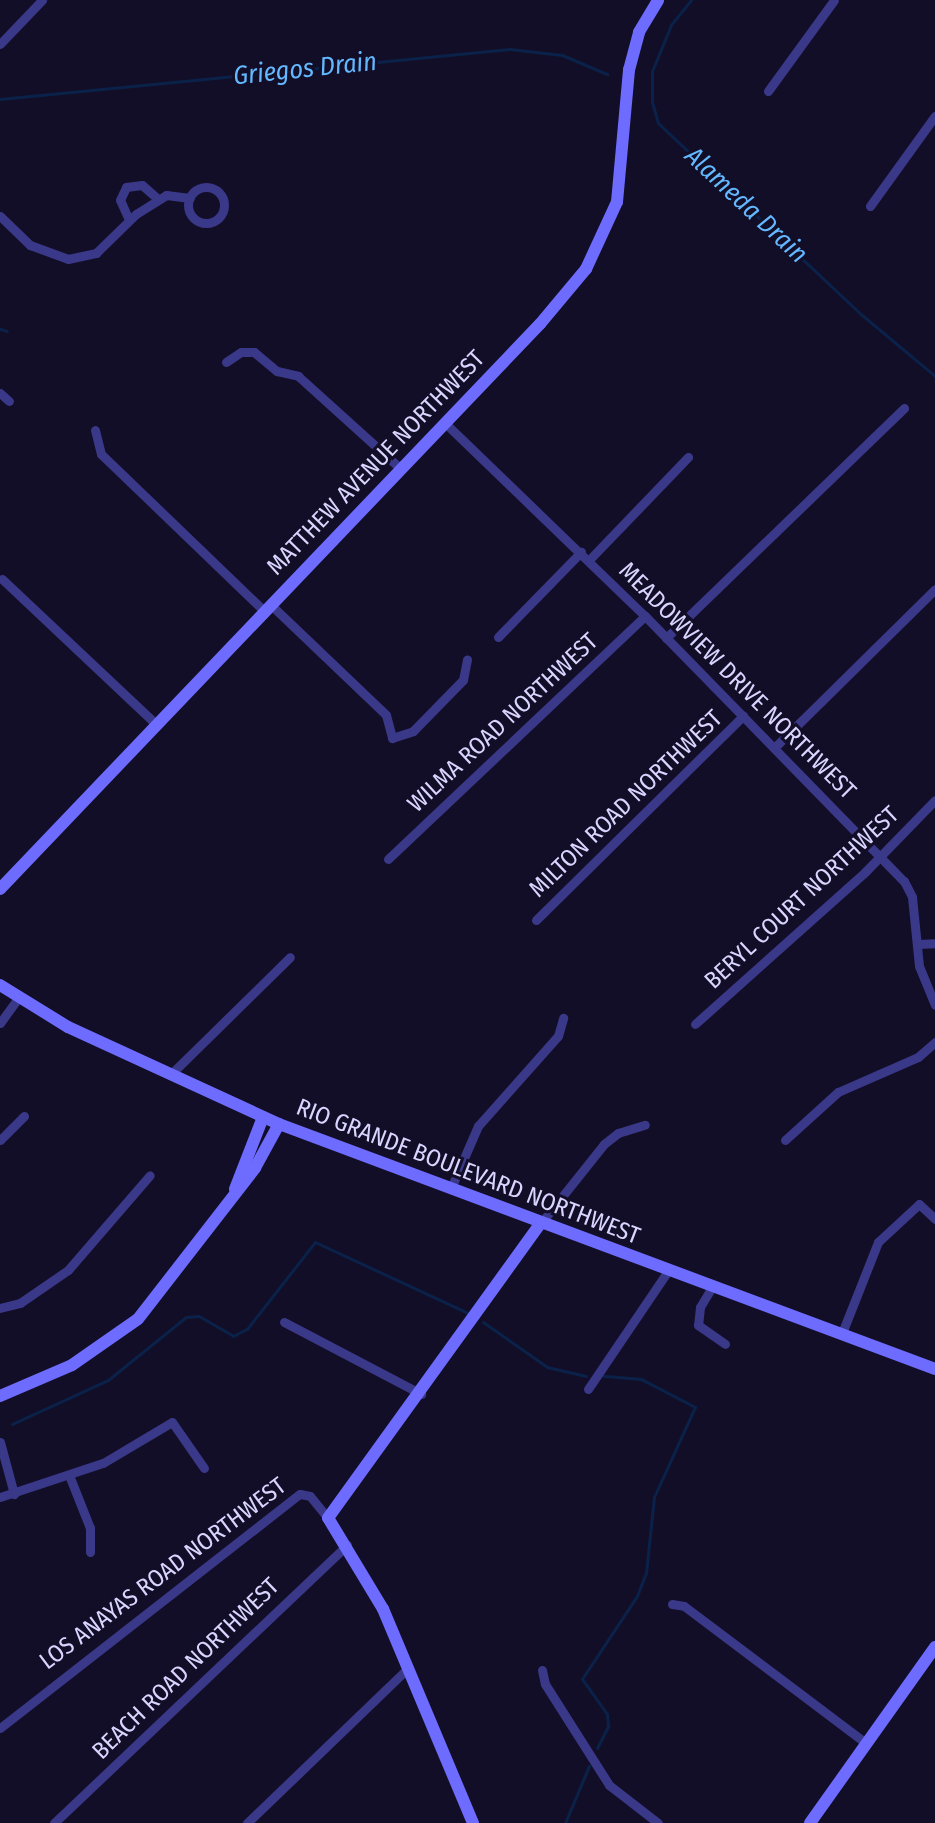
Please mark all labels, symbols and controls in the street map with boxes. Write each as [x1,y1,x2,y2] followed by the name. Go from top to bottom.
[232,46,378,92] water label: Griegos Drain
[678,140,814,270] water label: Alameda Drain
[261,345,491,581] street label: MATTHEW AVENUE NORTHWEST
[613,557,861,805] street label: MEADOWVIEW DRIVE NORTHWEST
[402,627,604,819] street label: WILMA ROAD NORTHWEST
[524,704,728,904] street label: MILTON ROAD NORTHWEST
[699,801,905,995] street label: BERYL COURT NORTHWEST
[292,1093,644,1251] street label: RIO GRANDE BOULEVARD NORTHWEST
[34,1472,292,1676] street label: LOS ANAYAS ROAD NORTHWEST
[87,1572,285,1766] street label: BEACH ROAD NORTHWEST

